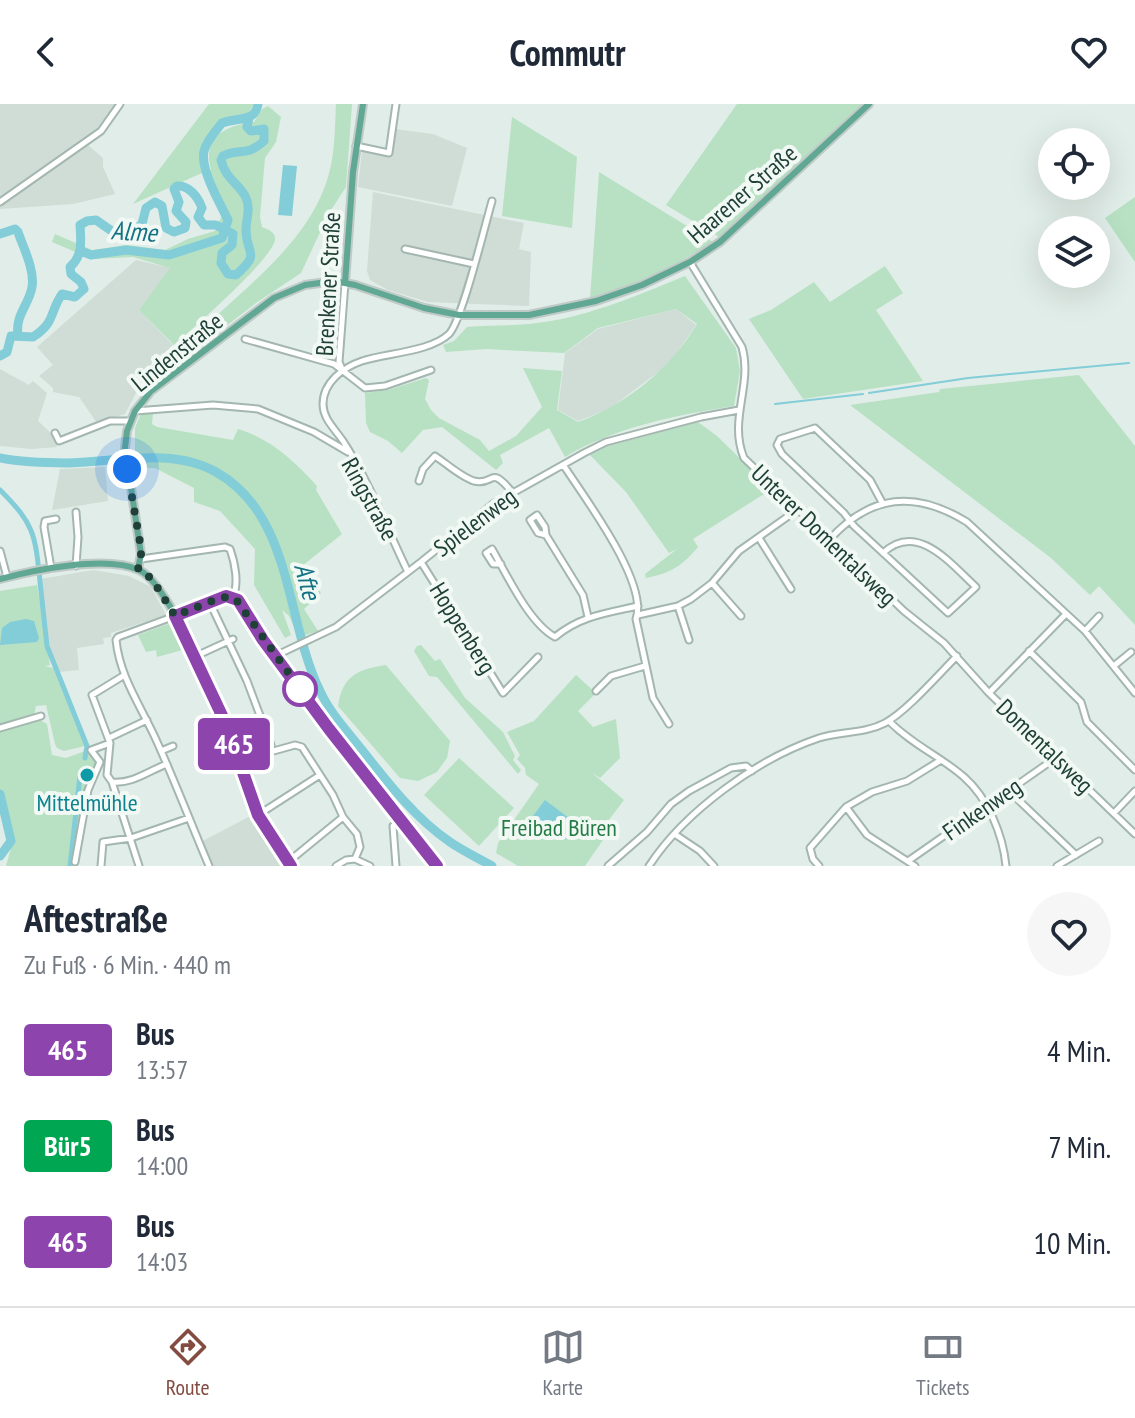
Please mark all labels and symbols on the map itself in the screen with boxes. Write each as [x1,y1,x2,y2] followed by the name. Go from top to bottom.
[681,138,803,250] street label: Haarener Straße
[309,211,347,357] street label: Brenkener Straße
[110,213,160,249] water label: Alme
[125,306,229,398] street label: Lindenstraße
[107,449,147,489] your location
[335,452,405,546] street label: Ringstraße
[745,458,903,612] street label: Unterer Domentalsweg
[427,481,523,563] street label: Spielenweg
[287,559,329,605] water label: Afte
[423,577,503,679] street label: Hoppenberg
[283,672,317,706] unlabelled marker
[990,692,1100,800] street label: Domentalsweg
[188,718,280,770] line badge: 465
[78,766,96,784] marker: Mittelmühle
[937,771,1027,847] street label: Finkenweg
[36,787,138,818] place label: Mittelmühle
[501,812,617,843] park label: Freibad Büren

